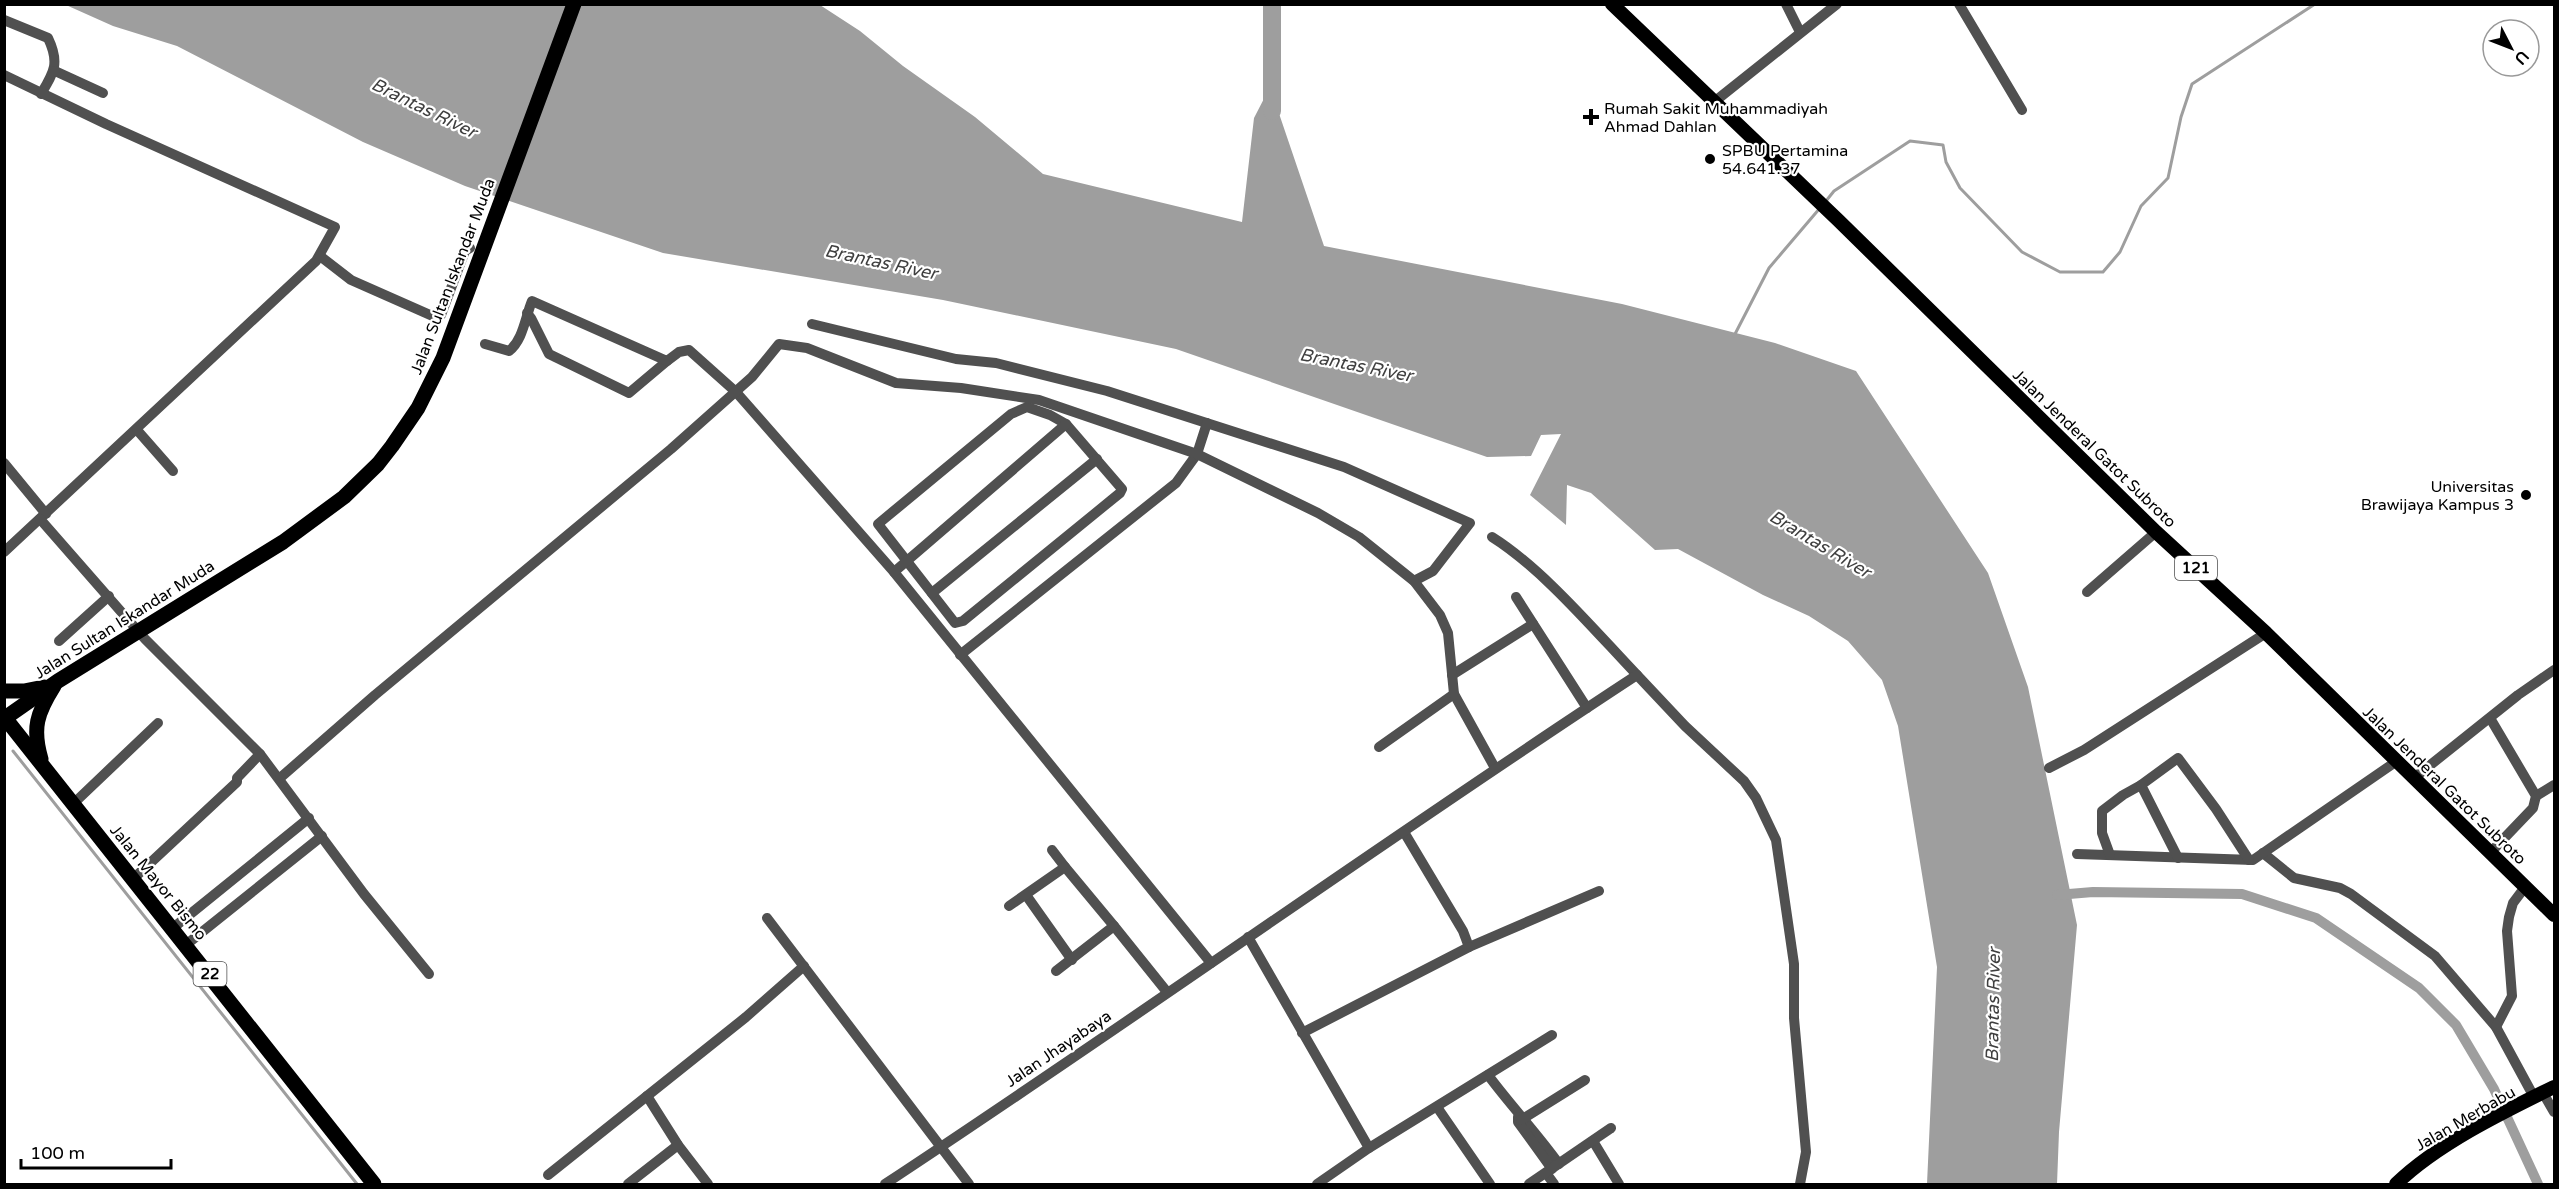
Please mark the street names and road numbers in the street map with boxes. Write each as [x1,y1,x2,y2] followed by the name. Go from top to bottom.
[406,175,500,377] street label: Jalan Sultan Iskandar Muda
[2008,365,2180,532] street label: Jalan Jenderal Gatot Subroto
[31,556,218,684] street label: Jalan Sultan Iskandar Muda
[2175,556,2217,580] road number: 121
[2358,702,2530,869] street label: Jalan Jenderal Gatot Subroto
[105,821,211,945] street label: Jalan Mayor Bismo
[194,962,226,986] road number: 22
[1002,1006,1115,1092] street label: Jalan Jhayabaya
[2412,1082,2519,1156] street label: Jalan Merbabu

